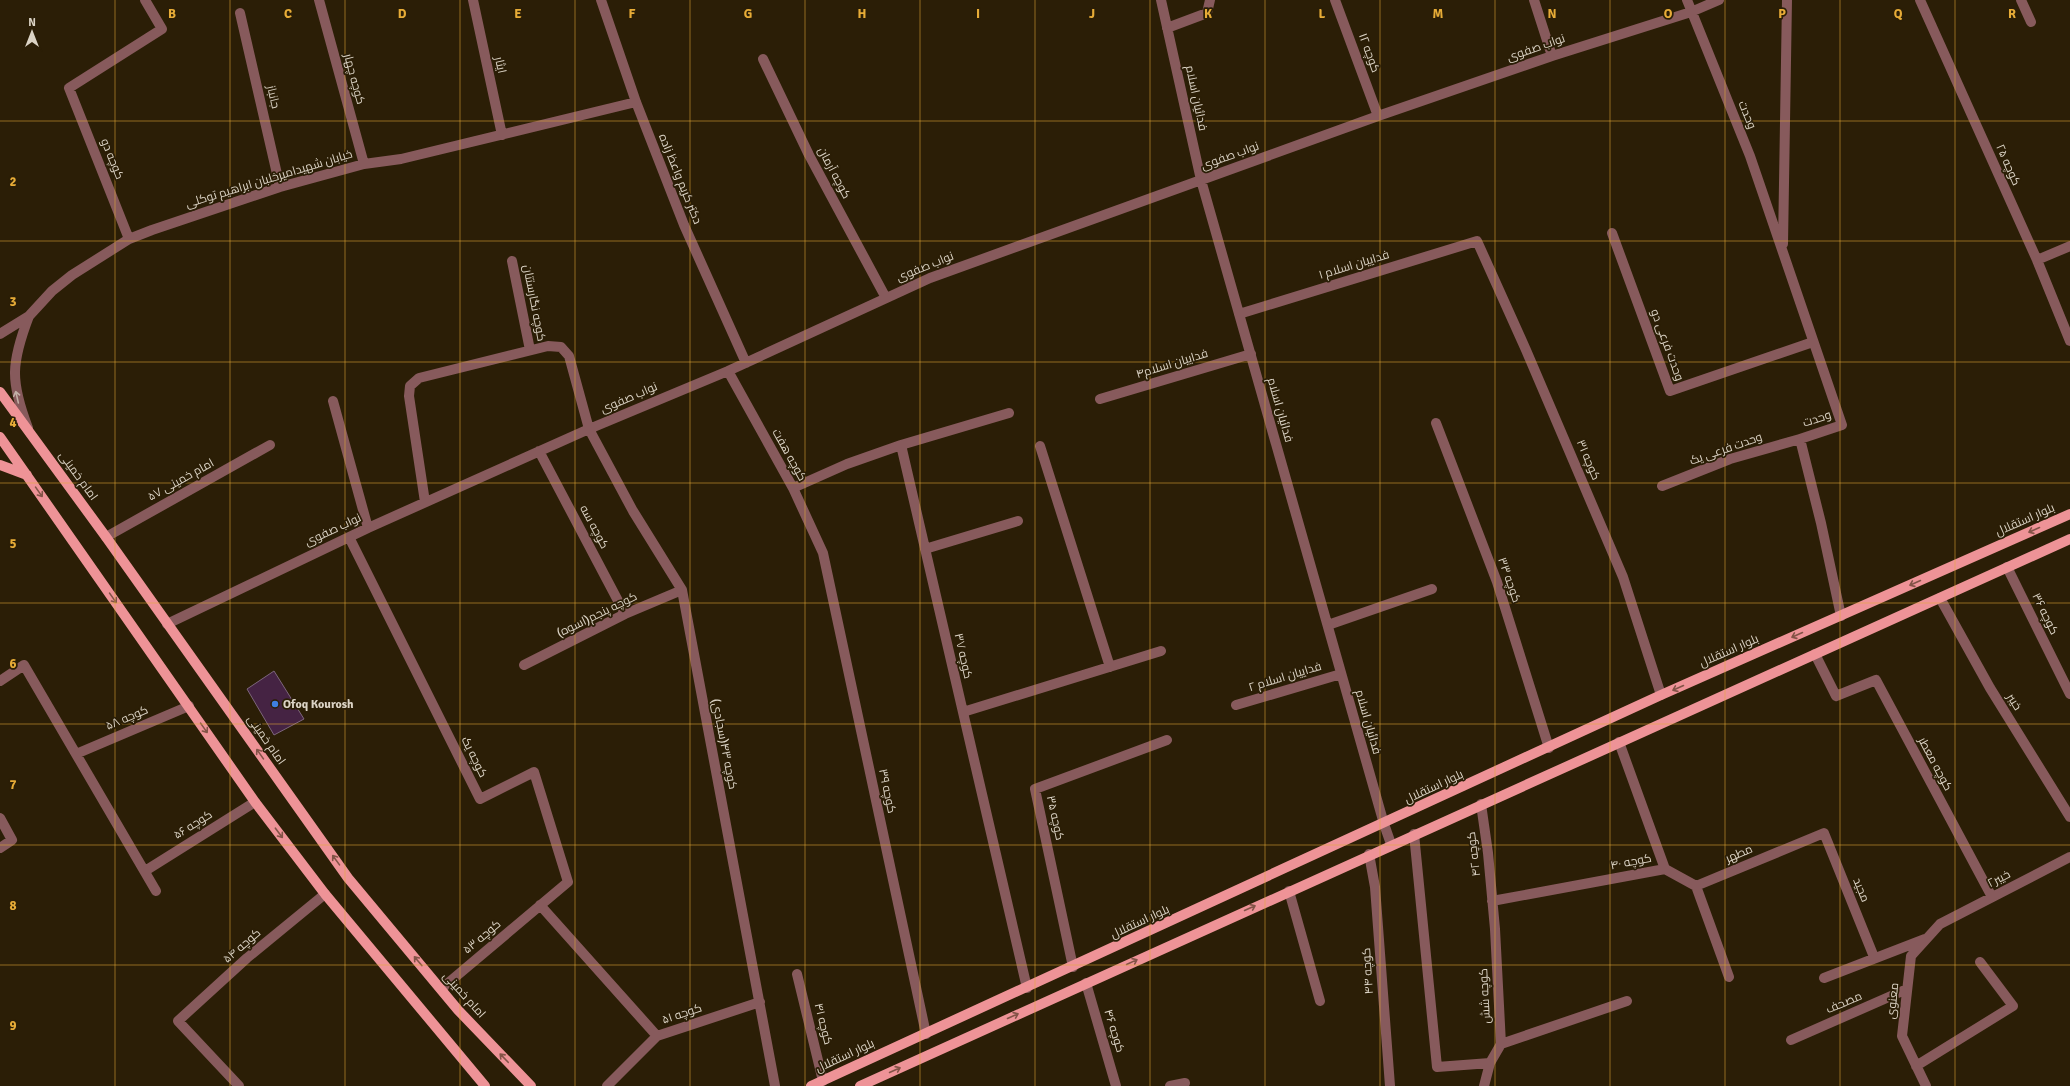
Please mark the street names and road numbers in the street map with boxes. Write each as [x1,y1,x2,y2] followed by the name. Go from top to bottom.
[1354,31,1383,75] street label: کوچه ۱۲
[1505,31,1567,65] street label: نواب صفوی
[339,51,368,106] street label: کوچه چهار
[491,54,509,75] street label: ایثار
[1182,64,1210,132] street label: فدائیان اسلام
[263,83,283,110] street label: جانباز
[1735,99,1759,131] street label: وحدت
[655,132,705,227] street label: دکتر کریم واعظ زاده
[96,136,127,182] street label: کوچه دو
[1199,139,1261,173] street label: نواب صفوی
[1991,142,2024,188] street label: کوچه ۲۵
[813,145,854,202] street label: کوچه آرمان
[184,146,354,212] street label: خیابان شهیدامیرخلبان ابراهیم توکلی
[1317,247,1391,283] street label: فداییان اسلام ۱
[894,249,956,285] street label: نواب صفوی
[518,263,549,343] street label: کوچه نگارستتان
[1647,307,1687,383] street label: وحدت فرعی دو
[1134,346,1210,382] street label: فداییان اسلام۴
[1264,376,1296,444] street label: فدائیان اسلام
[598,379,660,417] street label: نواب صفوی
[1801,407,1833,431] street label: وحدت
[768,426,810,484] street label: کوچه هفت
[1688,430,1764,468] street label: وحدت فرعی یک
[1572,438,1603,483] street label: کوچه ۳۱
[55,449,101,503] street label: امام خمینی
[145,456,217,504] street label: امام خمینی ۵۷
[1993,500,2057,540] street label: بلوار استقلال
[575,502,612,552] street label: کوچه سه
[302,510,364,550] street label: نواب صفوی
[1493,555,1524,605] street label: کوچه ۳۳
[554,589,640,642] street label: کوچه پنجم(اسوه)
[2028,591,2062,638] street label: کوچه ۳۶
[1697,631,1761,671] street label: بلوار استقلال
[950,632,976,680] street label: کوچه ۳۷
[1247,659,1323,695] street label: فداییان اسلام ۲
[1352,688,1384,756] street label: فدائیان اسلام
[2003,690,2025,713] street label: خیبر
[707,697,740,791] street label: کوچه ۴۳(سجادی)
[103,702,151,735] street label: کوچه ۵۸
[243,712,289,768] street label: امام خمینی
[457,734,490,780] street label: کوچه یک
[1913,734,1955,794] street label: کوچه معطر
[874,767,899,815] street label: کوچه ۳۹
[1402,767,1466,807] street label: بلوار استقلال
[1042,794,1067,842] street label: کوچه ۳۵
[171,807,216,844] street label: کوچه ۵۶
[1464,831,1485,877] street label: کوچه ۴۲
[1722,842,1755,867] street label: مطهر
[1609,851,1653,874] street label: کوچه ۴۰
[1985,867,2013,891] street label: خیبر۲
[1849,876,1873,904] street label: مجید
[1108,902,1172,942] street label: بلوار استقلال
[460,917,505,958] street label: کوچه ۵۳
[220,926,265,967] street label: کوچه ۵۴
[1359,947,1378,995] street label: کوچه ۴۴
[1476,968,1495,1024] street label: کوچه شش
[439,969,489,1021] street label: امام خمینی
[1884,982,1902,1020] street label: معنوی
[1824,989,1864,1017] street label: مصحف
[660,1001,704,1028] street label: کوچه ۵۱
[810,1002,835,1047] street label: کوچه ۴۱
[1099,1008,1128,1055] street label: کوچه ۴۶
[813,1036,877,1076] street label: بلوار استقلال

